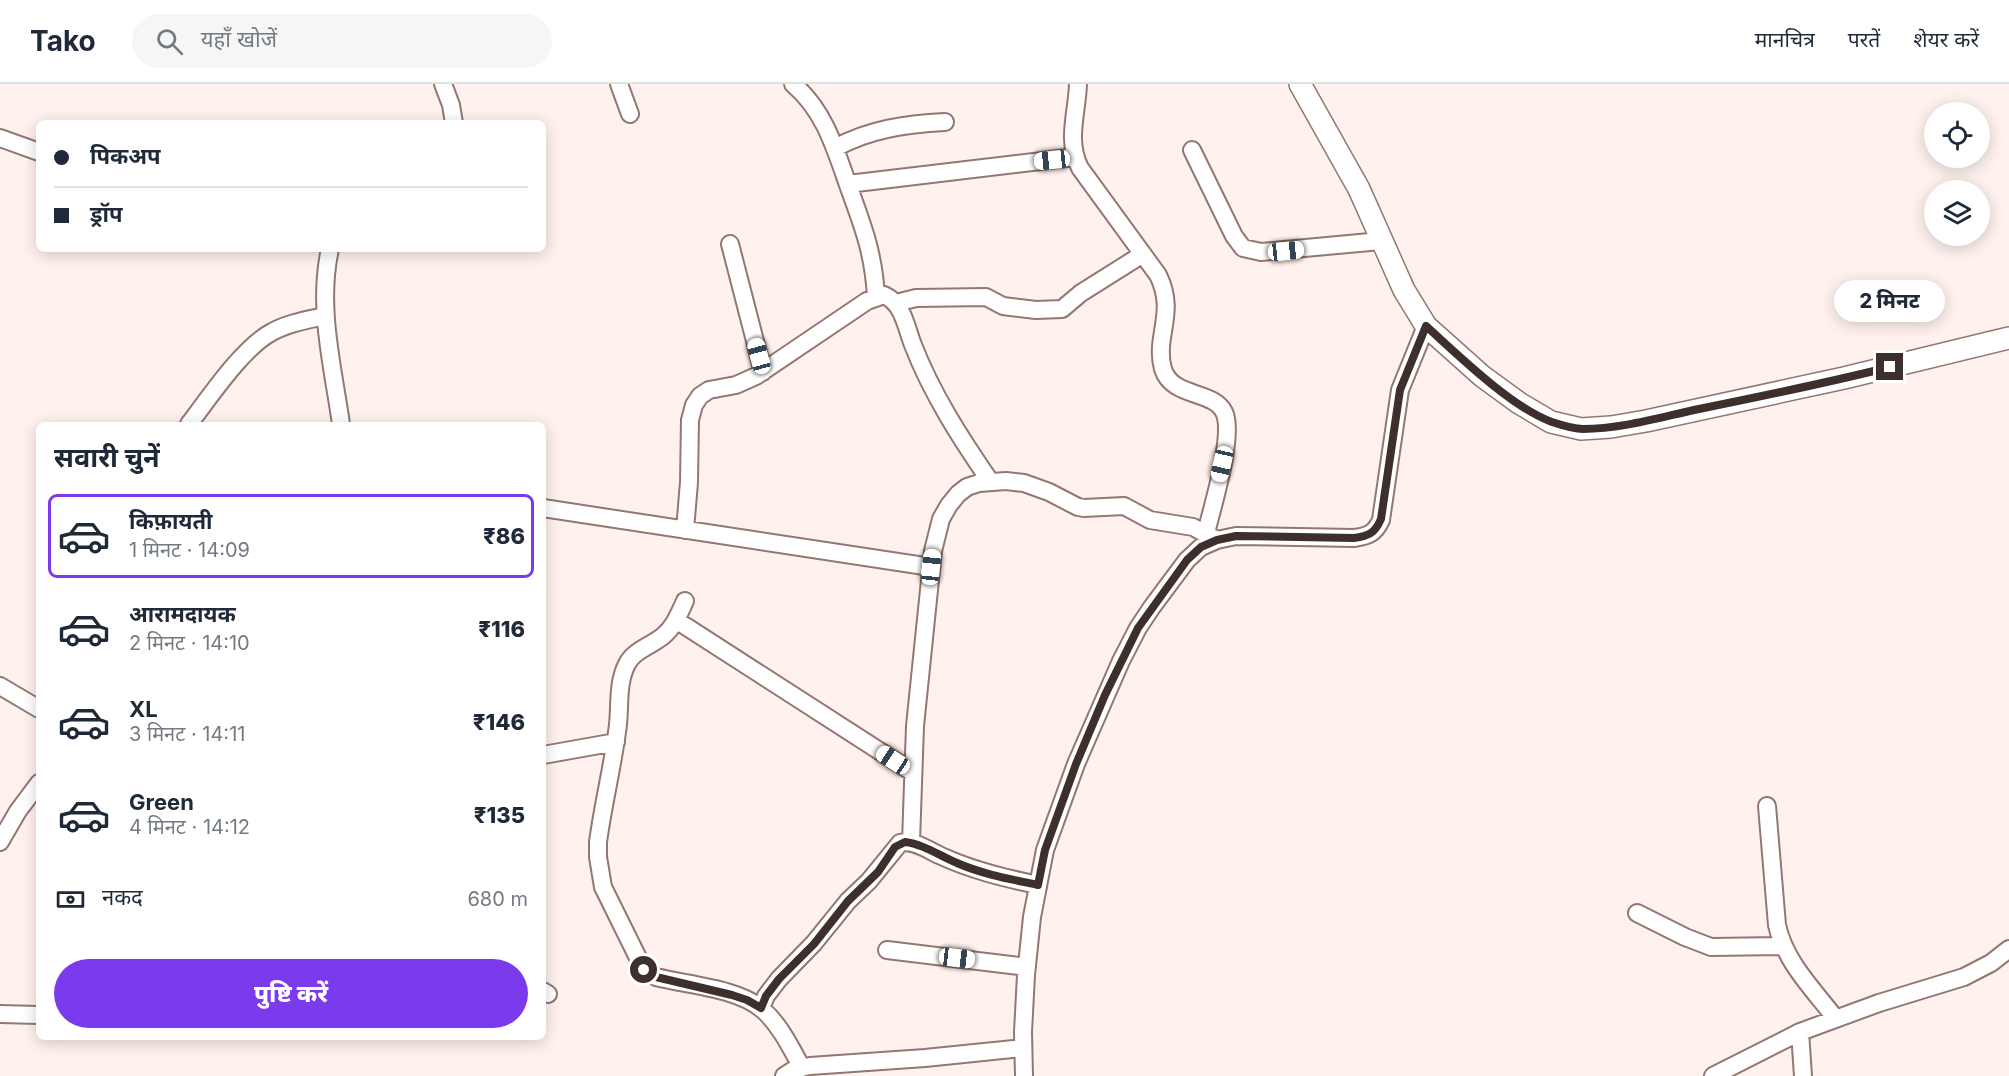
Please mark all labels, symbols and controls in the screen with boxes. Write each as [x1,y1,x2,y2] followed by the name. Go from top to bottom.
[132,14,552,68] search box
[30,24,96,58] text: Tako
[153,25,186,58] icon: search
[201,26,277,52] text: यहाँ खोजें
[1755,27,1815,52] text: मानचित्र
[1848,27,1880,52] text: परतें
[1913,27,1979,52] text: शेयर करें
[1924,102,1990,246] map controls
[1924,102,1990,168] button: locate
[90,143,161,169] text: पिकअप
[1033,149,1071,171] car
[1924,180,1990,246] button: layers
[90,201,123,227] text: ड्रॉप
[1267,240,1305,262] car
[1834,280,1946,322] callout: 2 मिनट
[1859,289,1920,313] text: 2 मिनट
[746,336,772,376] car
[1876,353,1903,380] route end
[54,441,160,474] text: सवारी चुनें
[1209,444,1235,484] car
[129,508,213,534] text: किफ़ायती
[57,509,111,563] icon: car
[483,523,525,549] text: ₹86
[129,538,250,562] text: 1 मिनट · 14:09
[920,548,942,586] car
[129,601,236,627] text: आरामदायक
[57,602,111,656] icon: car
[478,616,525,642] text: ₹116
[129,631,250,655] text: 2 मिनट · 14:10
[57,695,111,749] icon: car
[129,696,158,722] text: XL
[473,709,525,735] text: ₹146
[129,722,245,746] text: 3 मिनट · 14:11
[873,743,913,777] car
[57,788,111,842] icon: car
[129,789,194,815] text: Green
[474,802,525,828] text: ₹135
[129,815,250,839] text: 4 मिनट · 14:12
[54,883,87,916] icon: cash
[102,884,143,910] text: नकद
[467,887,528,911] text: 680 m
[938,947,976,969] car
[630,956,657,983] route start
[54,959,528,1028] button: पुष्टि करें

